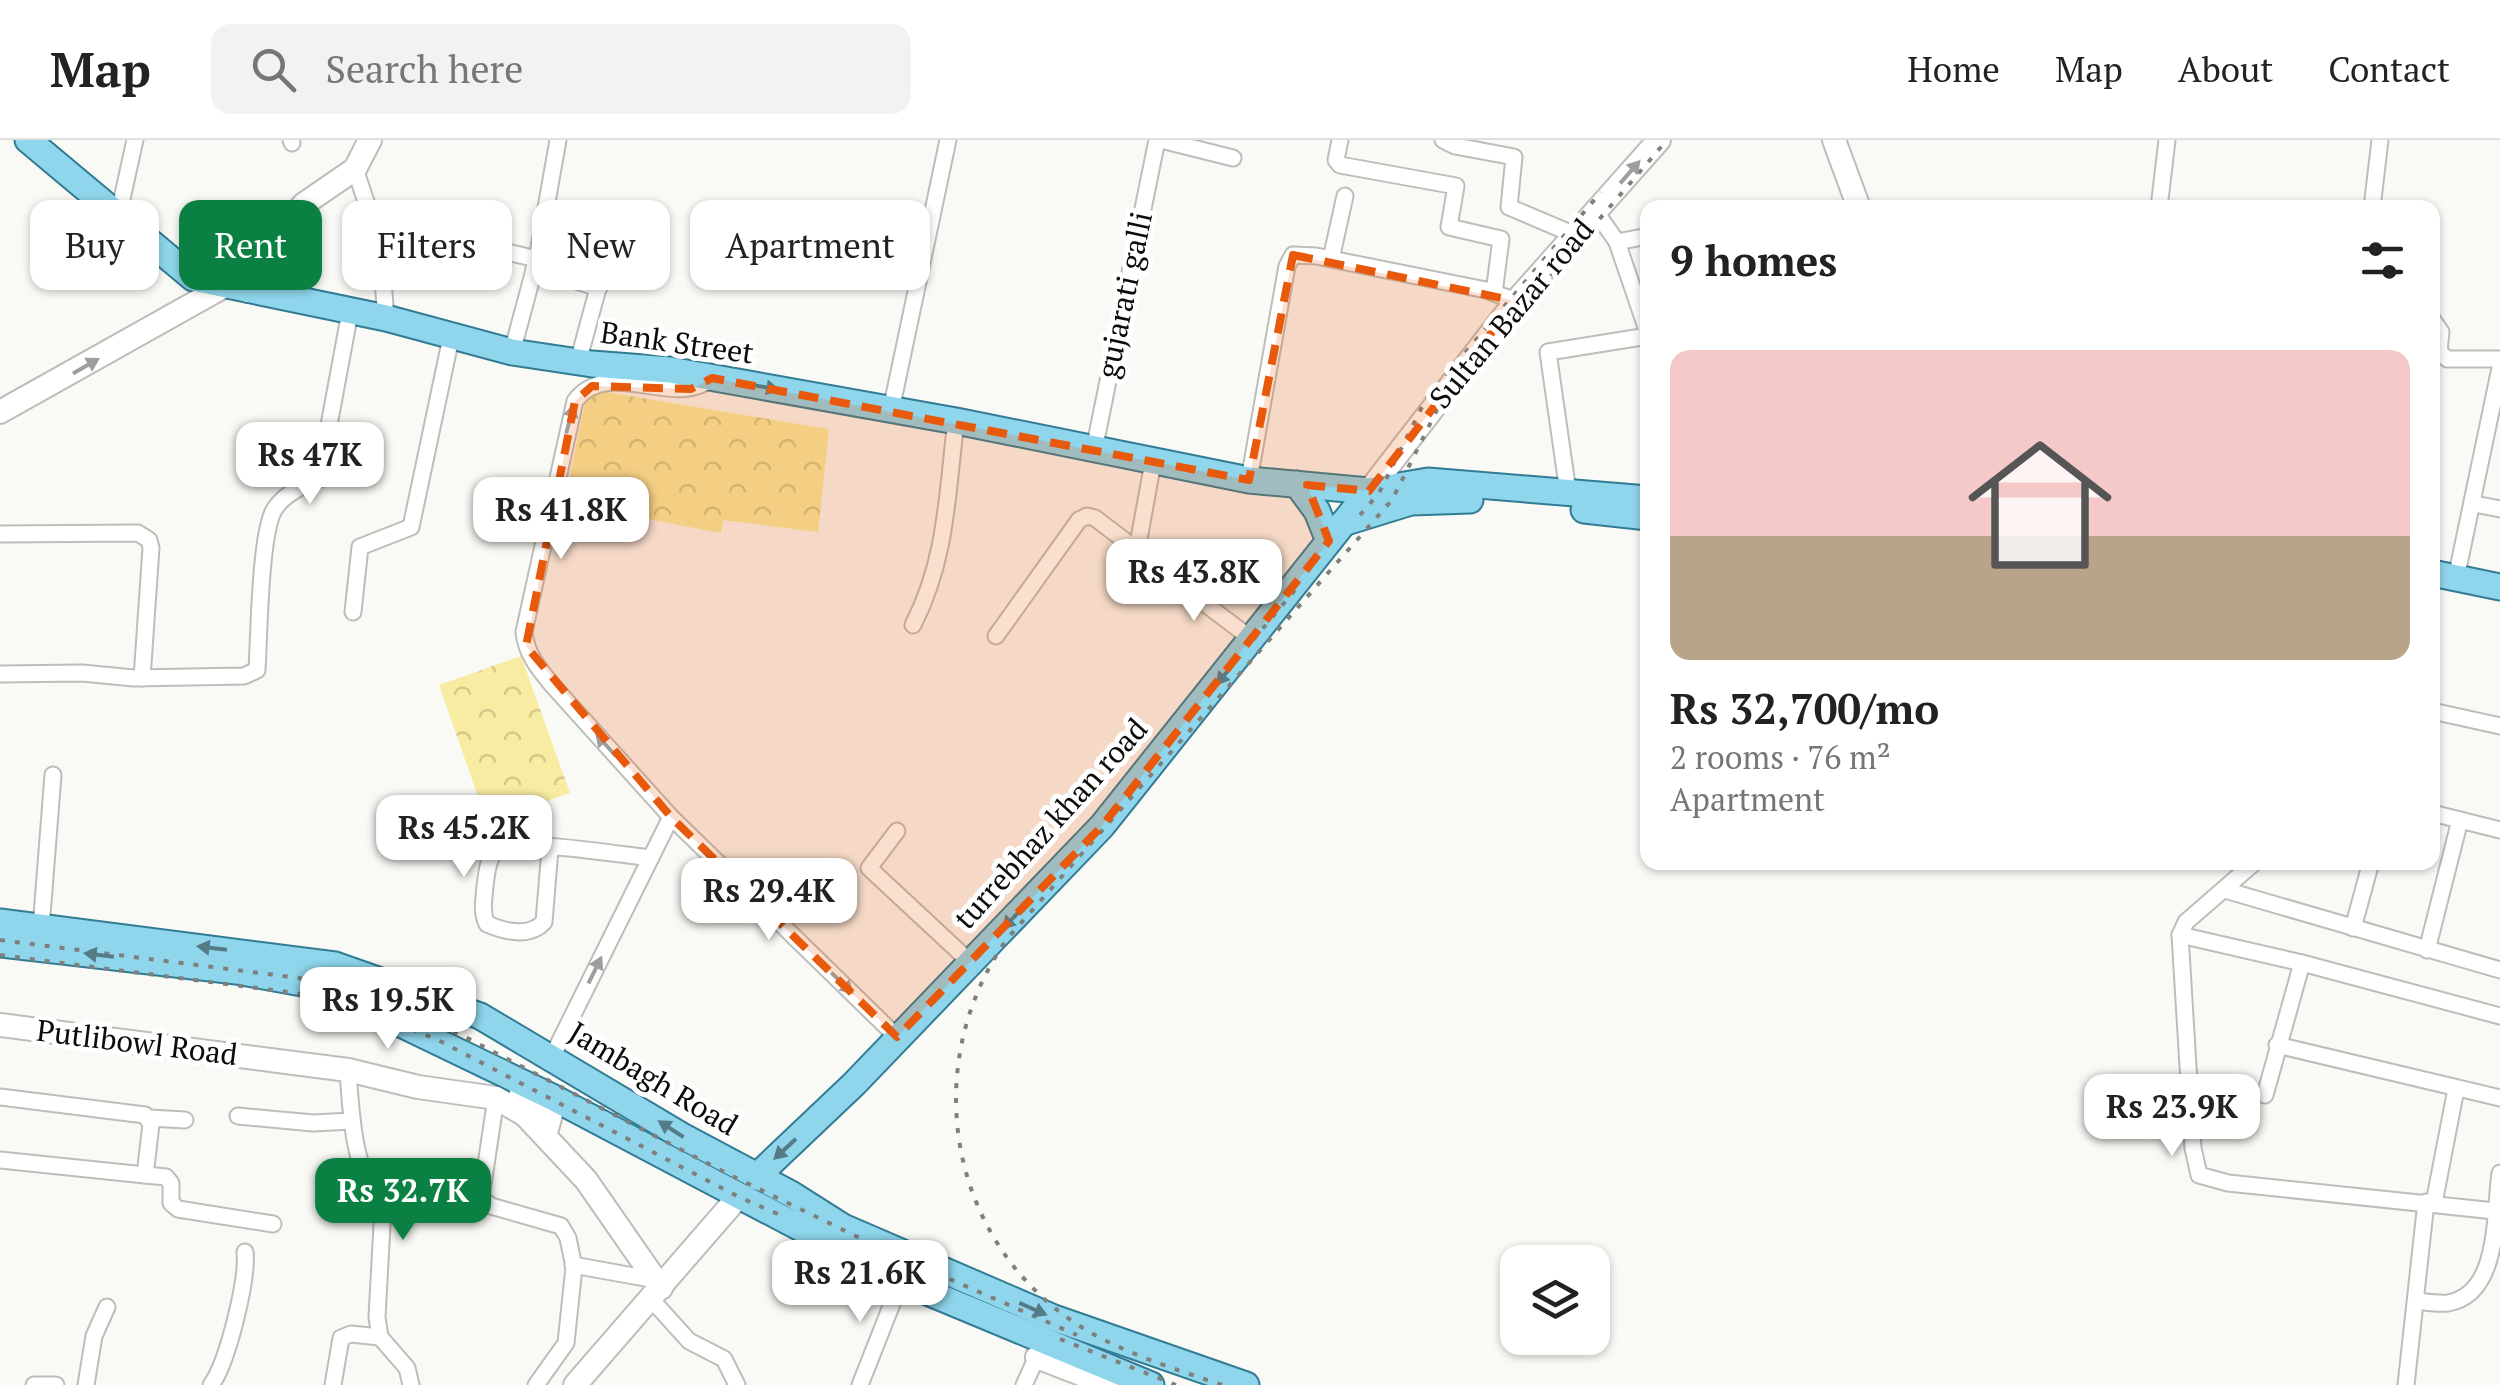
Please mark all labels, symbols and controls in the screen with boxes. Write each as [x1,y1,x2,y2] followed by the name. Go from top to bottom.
[211,24,911,114] search box
[50,37,151,101] text: Map
[246,42,301,97] icon: search
[326,44,523,94] text: Search here
[1907,46,2000,92] text: Home
[2055,46,2123,92] text: Map
[2178,46,2273,92] text: About
[2328,46,2450,92] text: Contact
[1619,160,1641,185] one-way arrow
[30,200,159,290] chip: Buy
[179,200,322,290] chip: Rent
[342,200,512,290] chip: Filters
[532,200,670,290] chip: New
[690,200,930,290] chip: Apartment
[1087,208,1161,382] street label: gujarati galli
[1420,210,1602,417] street label: Sultan Bazar road
[1670,232,1837,288] text: 9 homes
[2355,233,2410,288] icon: filters
[598,311,756,373] street label: Bank Street
[72,357,100,375] one-way arrow
[748,380,780,395] one-way arrow
[562,403,578,434] one-way arrow
[1950,415,2130,595] icon: home
[229,422,391,507] pin: Rs 47K
[258,433,362,475] text: Rs 47K
[458,477,664,562] pin: Rs 41.8K
[495,488,627,530] text: Rs 41.8K
[1091,539,1297,624] pin: Rs 43.8K
[1128,550,1260,592] text: Rs 43.8K
[1216,660,1237,685] one-way arrow
[1670,680,1939,736] text: Rs 32,700/mo
[945,709,1156,937] street label: turrebhaz khan road
[595,733,618,757] one-way arrow
[1670,736,1891,778] text: 2 rooms · 76 m²
[1670,778,1825,820] text: Apartment
[361,795,567,880] pin: Rs 45.2K
[398,806,530,848] text: Rs 45.2K
[666,858,872,943] pin: Rs 29.4K
[703,869,835,911] text: Rs 29.4K
[1002,905,1025,929] one-way arrow
[196,940,227,956] one-way arrow
[82,947,114,963] one-way arrow
[587,955,604,984] one-way arrow
[285,967,491,1052] pin: Rs 19.5K
[829,971,853,994] one-way arrow
[322,978,454,1020] text: Rs 19.5K
[34,1010,240,1074] street label: Putlibowl Road
[562,1012,745,1144] street label: Jambagh Road
[2069,1074,2275,1159] pin: Rs 23.9K
[2106,1085,2238,1127] text: Rs 23.9K
[657,1120,685,1138] one-way arrow
[773,1137,797,1160] one-way arrow
[300,1158,506,1243] pin: Rs 32.7K
[337,1169,469,1211] text: Rs 32.7K
[757,1240,963,1325] pin: Rs 21.6K
[1500,1245,1610,1355] map controls
[1500,1245,1610,1355] button: layers
[794,1251,926,1293] text: Rs 21.6K
[1018,1301,1048,1317] one-way arrow

